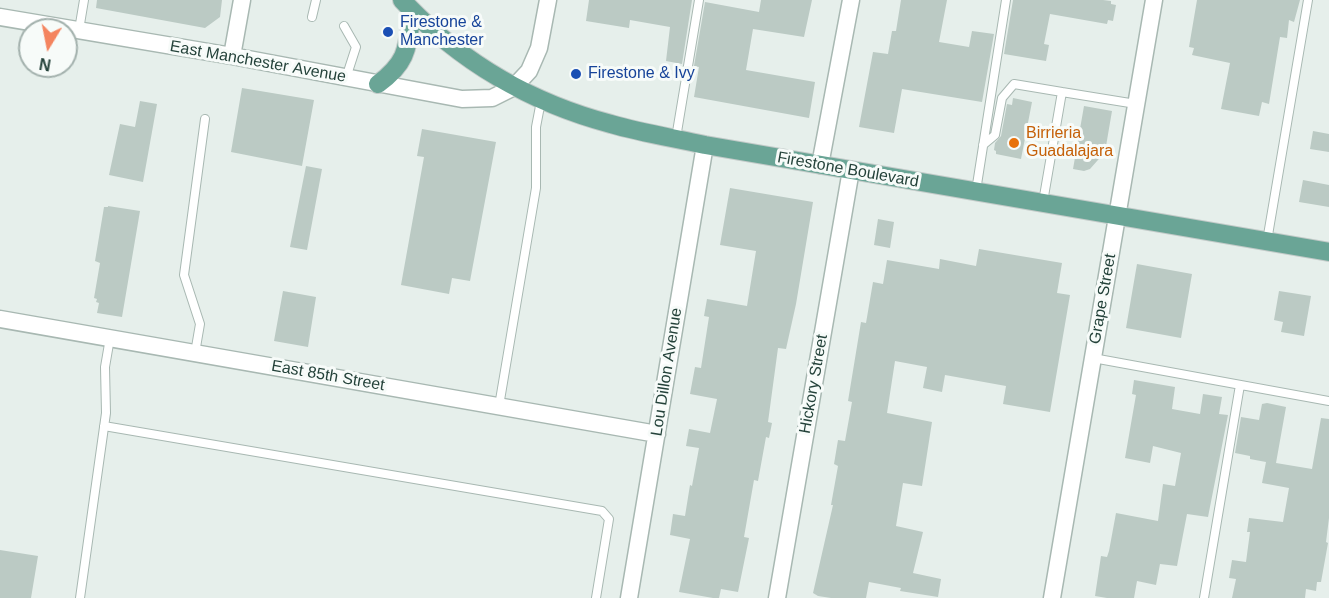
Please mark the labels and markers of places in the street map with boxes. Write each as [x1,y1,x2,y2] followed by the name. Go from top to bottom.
[400,13,484,51] place label: Firestone & Manchester
[381,25,395,39] marker: Firestone & Manchester
[588,64,695,84] place label: Firestone & Ivy
[569,67,583,81] marker: Firestone & Ivy
[1026,124,1113,162] place label: Birrieria Guadalajara
[1007,136,1021,150] marker: Birrieria Guadalajara

